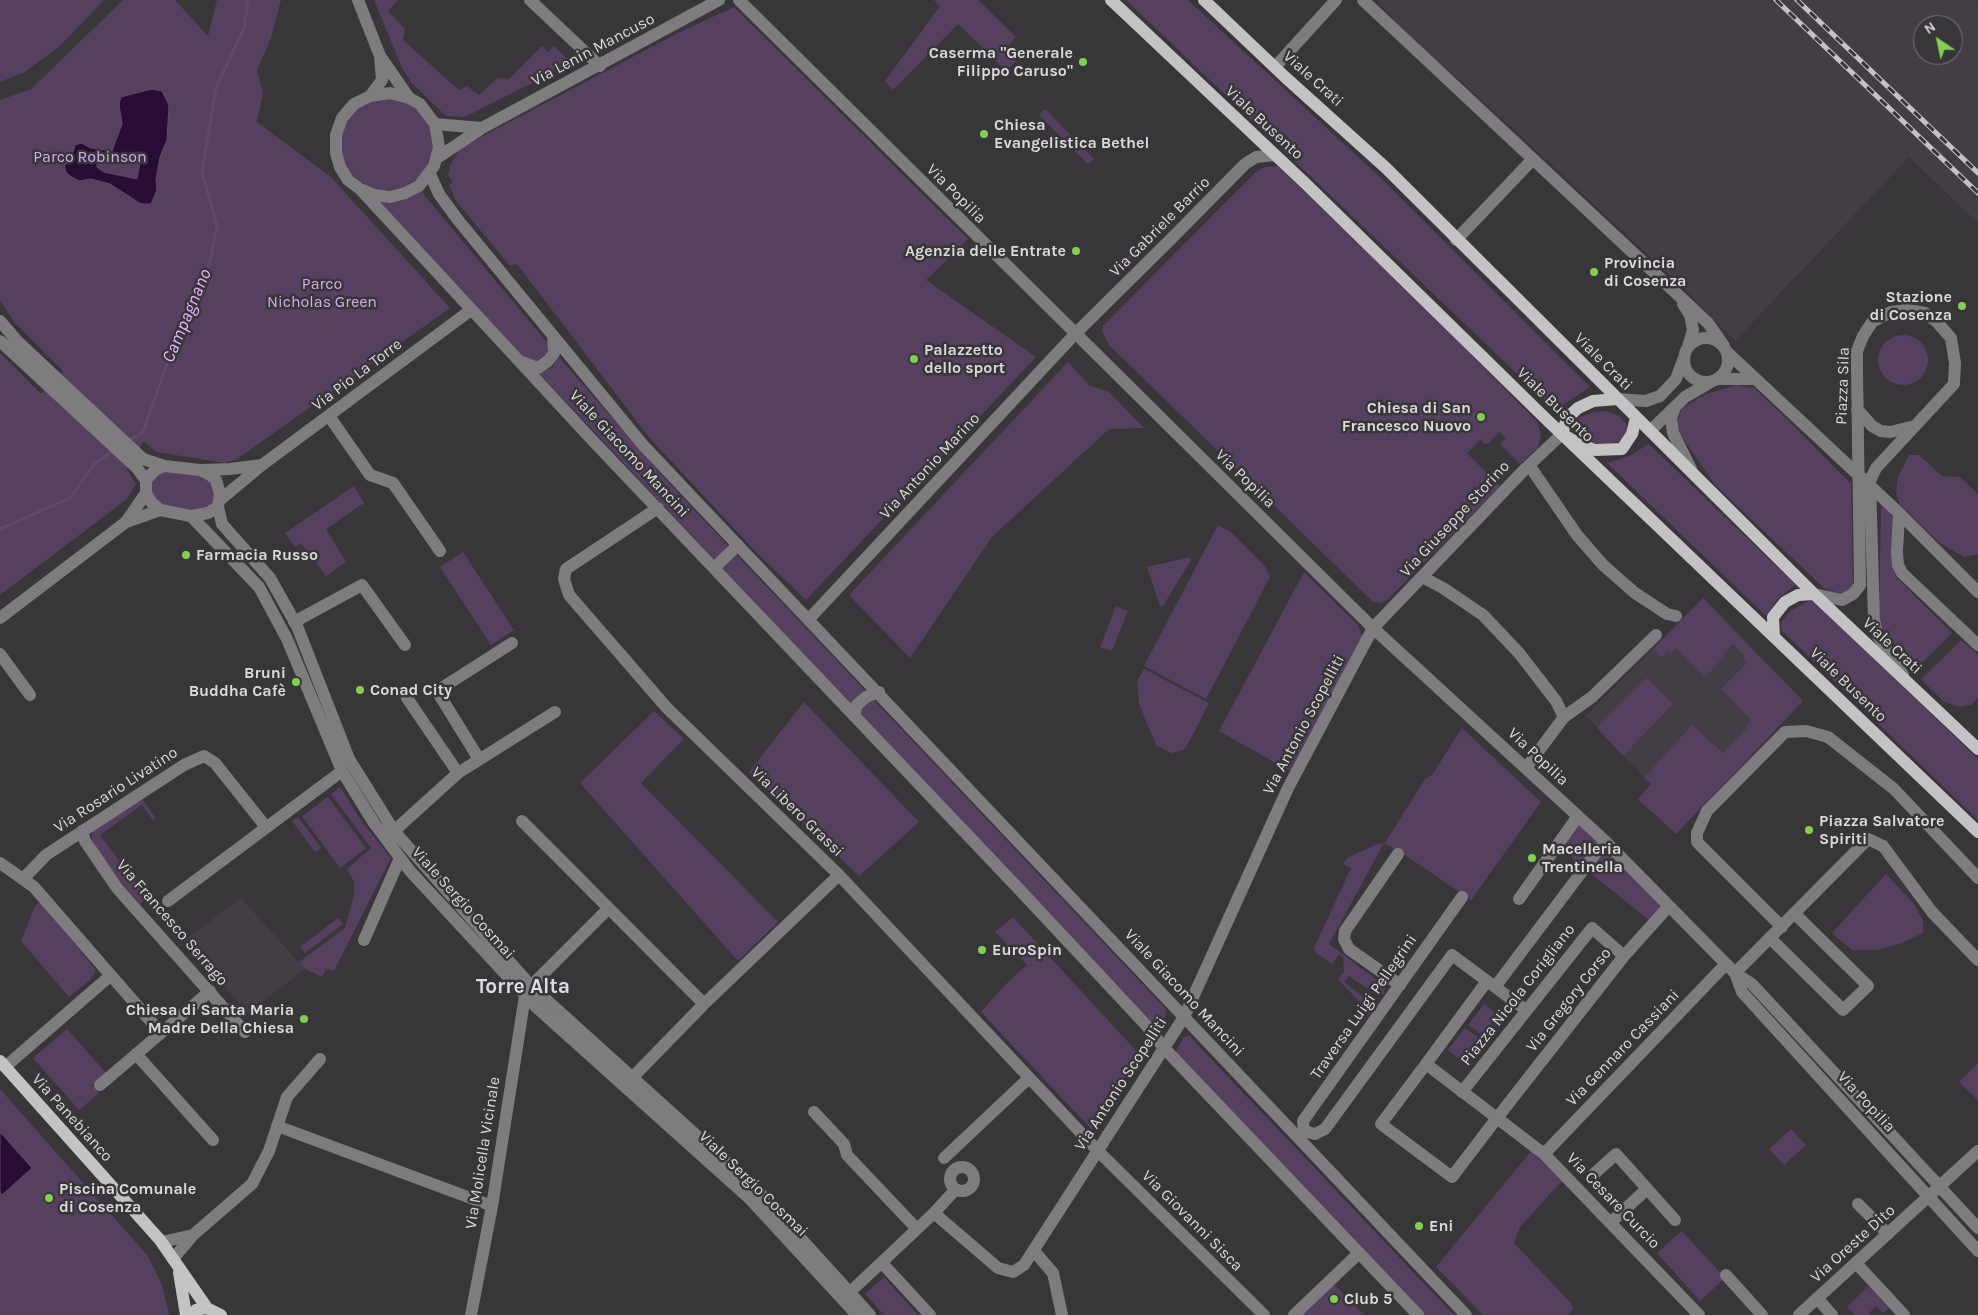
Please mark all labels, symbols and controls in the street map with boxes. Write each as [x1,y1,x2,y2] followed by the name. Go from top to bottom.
[528,9,658,91] street label: Via Lenin Mancuso
[1913,15,1963,65] north arrow
[1921,18,1939,38] text: N
[929,43,1073,81] place label: Caserma "Generale Filippo Caruso"
[1279,47,1347,111] street label: Viale Crati
[1077,56,1089,68] marker: Caserma "Generale Filippo Caruso"
[1221,82,1307,164] street label: Viale Busento
[994,115,1149,153] place label: Chiesa Evangelistica Bethel
[978,128,990,140] marker: Chiesa Evangelistica Bethel
[33,147,147,167] park label: Parco Robinson
[922,160,990,228] street label: Via Popilia
[1106,173,1214,281] street label: Via Gabriele Barrio
[905,241,1066,261] place label: Agenzia delle Entrate
[1070,245,1082,257] marker: Agenzia delle Entrate
[1604,253,1686,291] place label: Provincia di Cosenza
[158,266,216,366] water label: Campagnano
[1588,266,1600,278] marker: Provincia di Cosenza
[267,274,377,312] park label: Parco Nicholas Green
[1870,287,1952,325] place label: Stazione di Cosenza
[1956,300,1968,312] marker: Stazione di Cosenza
[1570,329,1636,395] street label: Viale Crati
[308,335,406,415] street label: Via Pio La Torre
[924,340,1005,378] place label: Palazzetto dello sport
[1832,347,1854,425] street label: Piazza Sila
[908,353,920,365] marker: Palazzetto dello sport
[1512,363,1598,447] street label: Viale Busento
[565,386,693,522] street label: Viale Giacomo Mancini
[1342,398,1471,436] place label: Chiesa di San Francesco Nuovo
[876,409,984,523] street label: Via Antonio Marino
[1475,411,1487,423] marker: Chiesa di San Francesco Nuovo
[1211,446,1279,512] street label: Via Popilia
[1396,457,1514,581] street label: Via Giuseppe Storino
[196,545,318,565] place label: Farmacia Russo
[180,549,192,561] marker: Farmacia Russo
[1858,614,1926,678] street label: Viale Crati
[1805,643,1891,727] street label: Viale Busento
[1259,652,1349,798] street label: Via Antonio Scopelliti
[189,663,286,701] place label: Bruni Buddha Cafè
[290,676,302,688] marker: Bruni Buddha Cafè
[370,680,452,700] place label: Conad City
[354,684,366,696] marker: Conad City
[1504,724,1572,790] street label: Via Popilia
[51,743,181,837] street label: Via Rosario Livatino
[747,763,847,861] street label: Via Libero Grassi
[1819,811,1944,849] place label: Piazza Salvatore Spiriti
[1803,824,1815,836] marker: Piazza Salvatore Spiriti
[1542,839,1623,877] place label: Macelleria Trentinella
[408,843,518,963] street label: Viale Sergio Cosmai
[1526,852,1538,864] marker: Macelleria Trentinella
[112,856,232,990] street label: Via Francesco Serrago
[1457,920,1579,1070] street label: Piazza Nicola Corigliano
[1120,925,1248,1061] street label: Viale Giacomo Mancini
[1307,931,1421,1083] street label: Traversa Luigi Pellegrini
[992,940,1062,960] place label: EuroSpin
[976,944,988,956] marker: EuroSpin
[1522,944,1616,1056] street label: Via Gregory Corso
[476,974,570,1000] district label: Torre Alta
[1562,986,1684,1110] street label: Via Gennaro Cassiani
[126,1000,294,1038] place label: Chiesa di Santa Maria Madre Della Chiesa
[298,1013,310,1025] marker: Chiesa di Santa Maria Madre Della Chiesa
[1071,1013,1171,1155] street label: Via Antonio Scopelliti
[1833,1068,1899,1136] street label: Via Popilia
[28,1070,116,1166] street label: Via Panebianco
[461,1075,505,1231] street label: Via Molicella Vicinale
[694,1127,812,1241] street label: Viale Sergio Cosmai
[1562,1149,1664,1253] street label: Via Cesare Curcio
[1138,1167,1246,1275] street label: Via Giovanni Sisca
[59,1179,196,1217] place label: Piscina Comunale di Cosenza
[43,1192,55,1204] marker: Piscina Comunale di Cosenza
[1807,1201,1899,1287] street label: Via Oreste Dito
[1429,1216,1454,1236] place label: Eni
[1413,1220,1425,1232] marker: Eni
[1344,1289,1392,1309] place label: Club 5
[1328,1293,1340,1305] marker: Club 5

